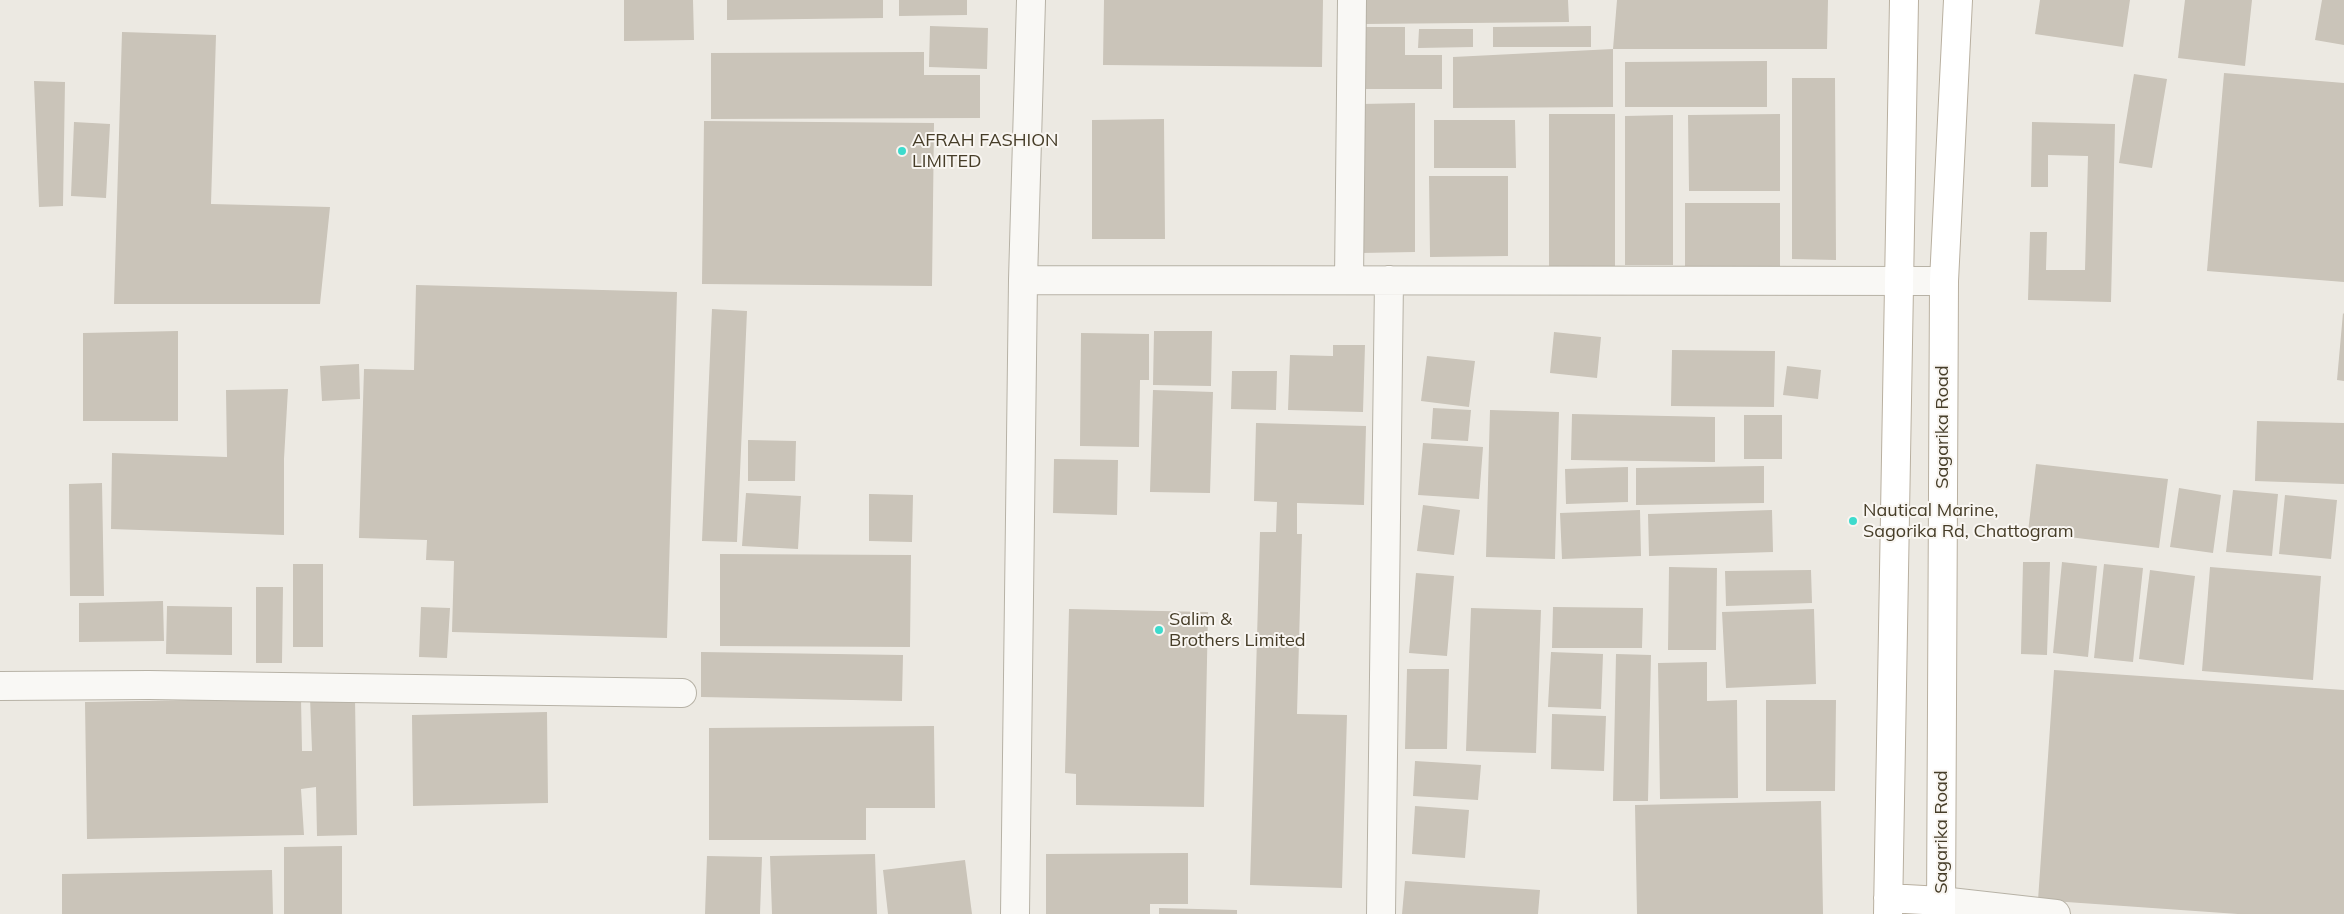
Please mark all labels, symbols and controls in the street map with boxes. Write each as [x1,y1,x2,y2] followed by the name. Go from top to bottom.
[912,130,1059,172] place label: AFRAH FASHION LIMITED
[896,145,908,157] marker: AFRAH FASHION LIMITED
[1932,365,1954,489] street label: Sagarika Road
[1863,500,2074,542] place label: Nautical Marine, Sagorika Rd, Chattogram
[1847,515,1859,527] marker: Nautical Marine, Sagorika Rd, Chattogram
[1169,609,1306,652] place label: Salim & Brothers Limited
[1153,624,1165,636] marker: Salim & Brothers Limited
[1931,770,1953,894] street label: Sagarika Road

